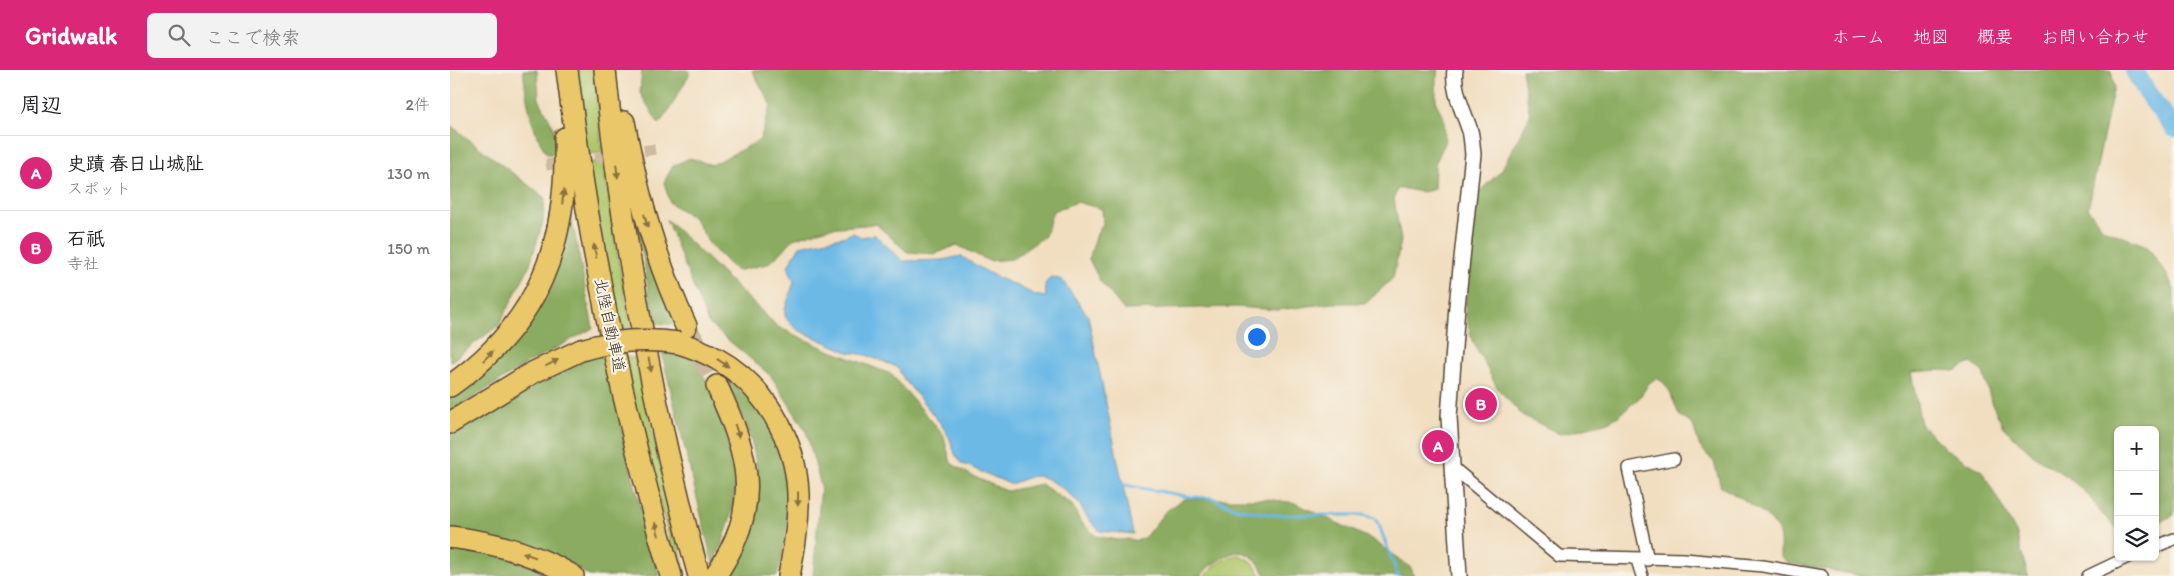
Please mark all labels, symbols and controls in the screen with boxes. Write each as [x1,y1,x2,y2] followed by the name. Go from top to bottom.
[147,13,497,58] search box
[25,21,117,50] text: Gridwalk
[165,21,193,49] icon: search
[205,26,300,49] text: ここで検索
[1832,26,1885,48] text: ホーム
[1913,26,1949,48] text: 地図
[1977,26,2013,48] text: 概要
[2041,26,2149,48] text: お問い合わせ
[20,92,62,117] text: 周辺
[406,95,430,114] text: 2件
[67,152,204,175] text: 史蹟 春日山城阯
[613,163,621,179] one-way arrow
[31,164,41,183] text: A
[387,164,430,183] text: 130 m
[67,179,131,198] text: スポット
[560,188,568,204] one-way arrow
[642,213,650,228] one-way arrow
[67,227,105,250] text: 石祇
[31,239,41,258] text: B
[387,239,430,258] text: 150 m
[591,244,599,259] one-way arrow
[67,254,99,273] text: 寺社
[591,276,629,374] street label: 北陸自動車道
[1244,324,1270,350] your location
[481,350,493,362] one-way arrow
[646,358,654,374] one-way arrow
[716,358,730,368] one-way arrow
[545,359,560,367] one-way arrow
[1465,385,1497,423] pin: B
[733,424,741,439] one-way arrow
[2114,426,2159,561] map controls
[2114,426,2159,471] button: +
[1422,427,1454,465] pin: A
[2114,471,2159,516] button: −
[794,491,802,507] one-way arrow
[2114,516,2159,561] button: layers
[653,522,661,537] one-way arrow
[521,551,536,559] one-way arrow

